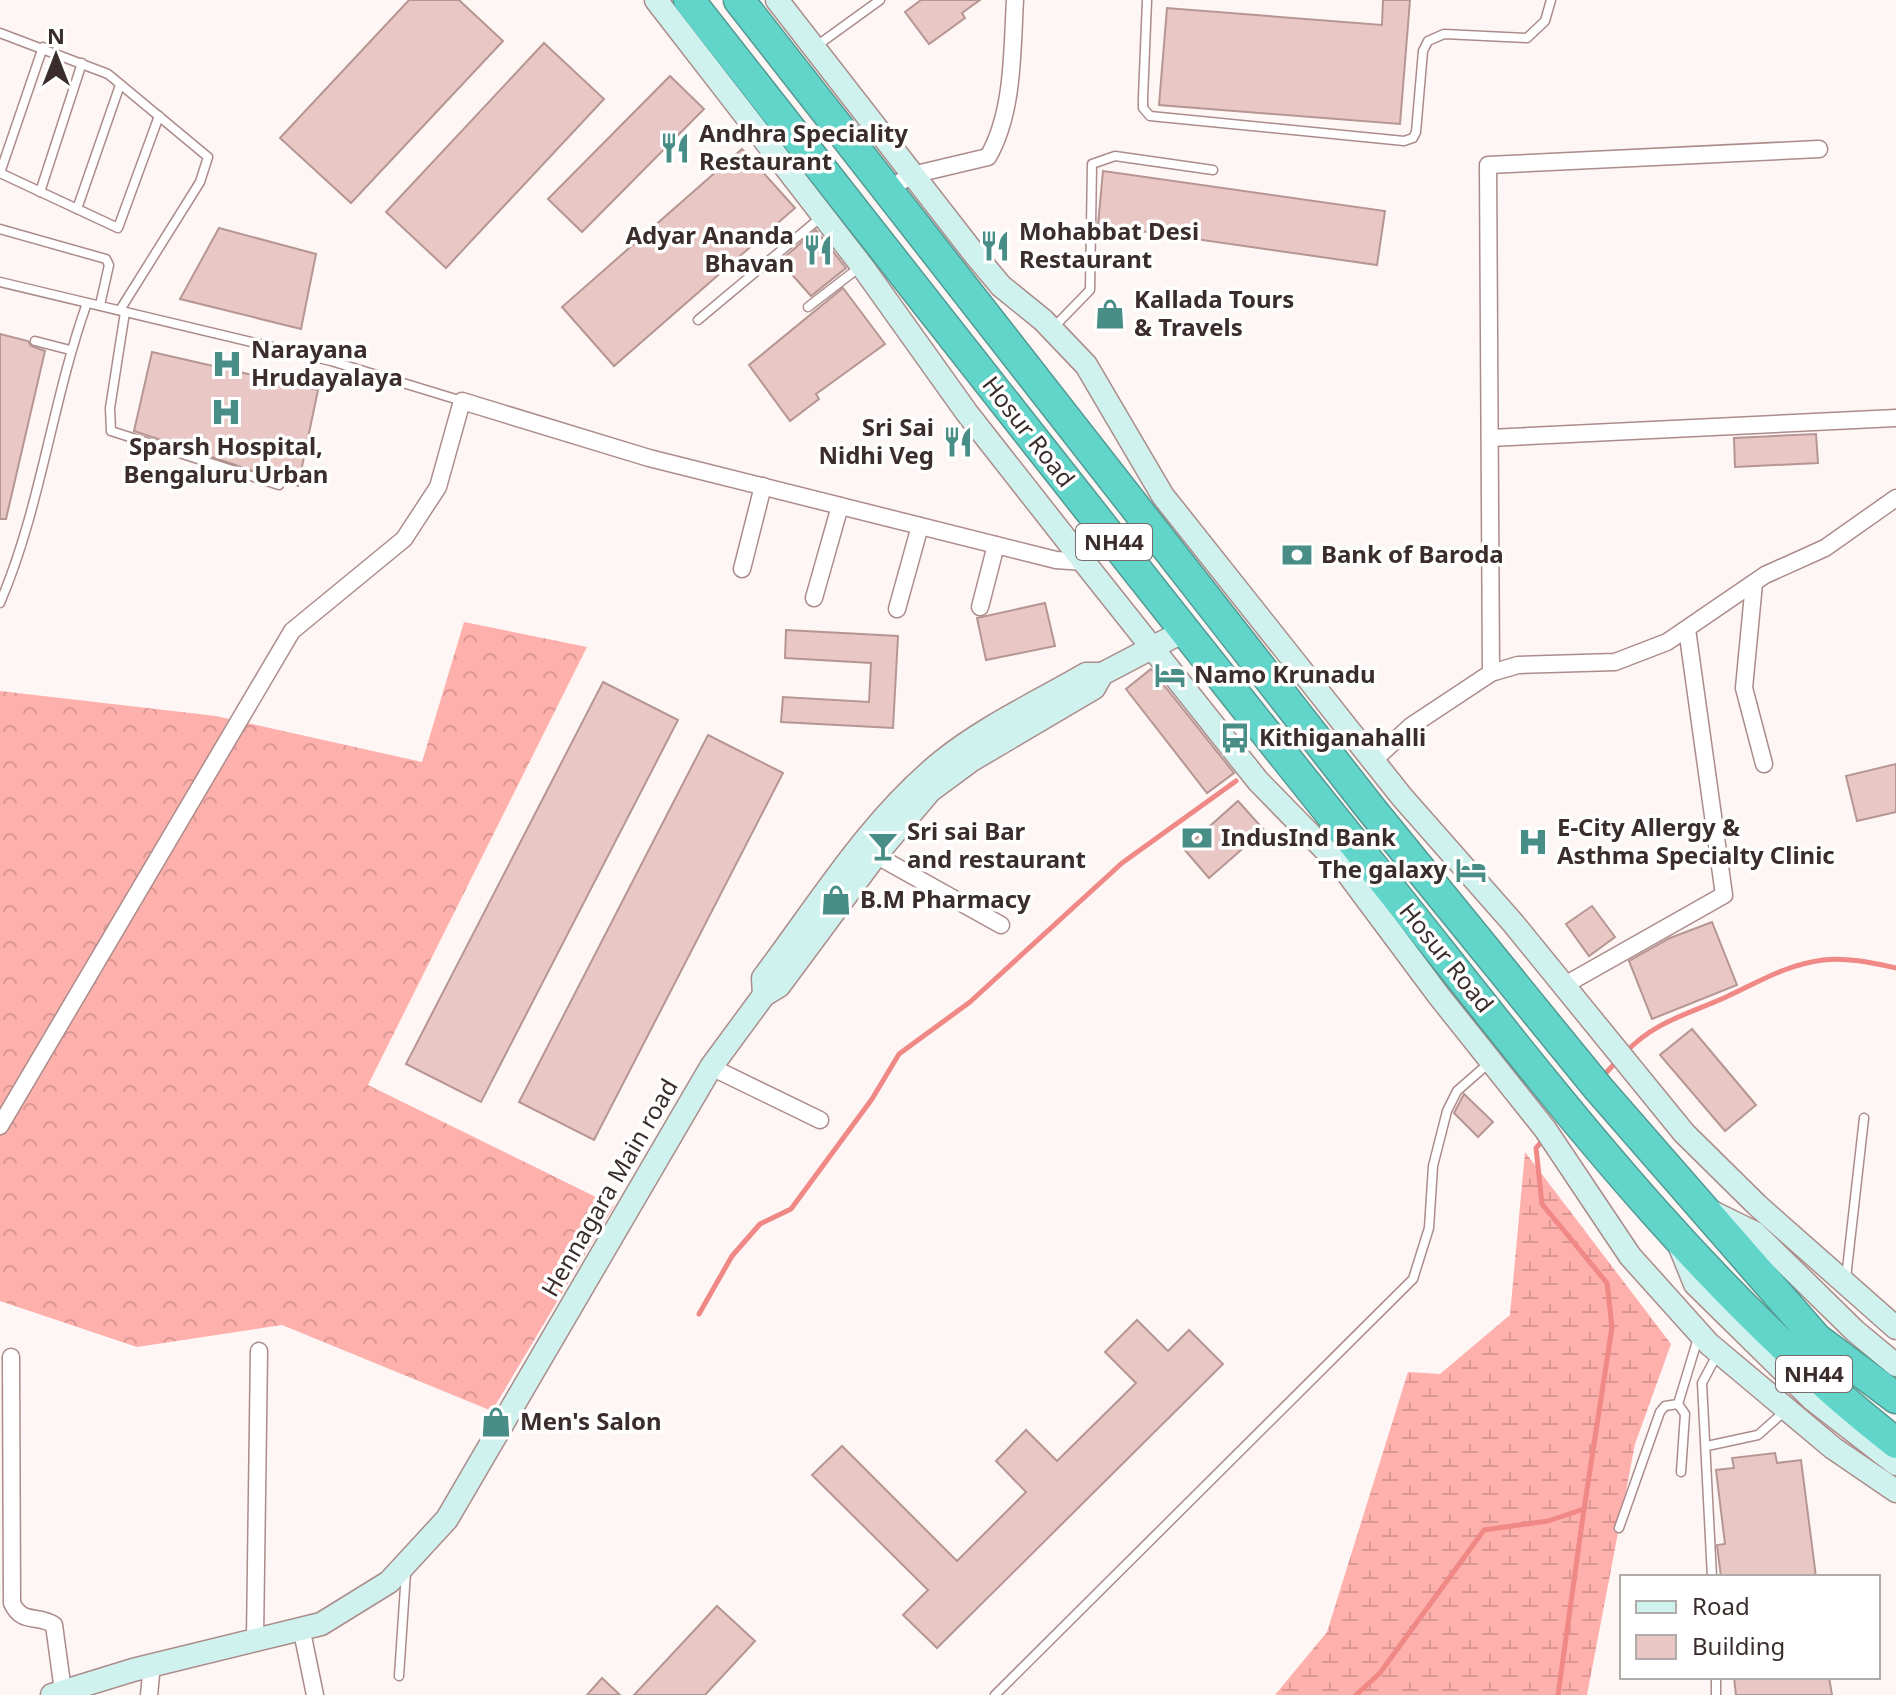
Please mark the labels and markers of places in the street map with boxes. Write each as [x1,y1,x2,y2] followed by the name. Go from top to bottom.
[699,116,908,177] place label: Andhra Speciality Restaurant
[658,131,692,165] restaurant icon: Andhra Speciality Restaurant
[1019,214,1199,275] place label: Mohabbat Desi Restaurant
[625,218,794,279] place label: Adyar Ananda Bhavan
[978,229,1012,263] restaurant icon: Mohabbat Desi Restaurant
[801,233,835,267] restaurant icon: Adyar Ananda Bhavan
[1134,282,1294,343] place label: Kallada Tours & Travels
[1093,297,1127,331] shop icon: Kallada Tours & Travels
[251,332,403,393] place label: Narayana Hrudayalaya
[210,347,244,381] hospital icon: Narayana Hrudayalaya
[209,395,243,429] hospital icon: Sparsh Hospital, Bengaluru Urban
[819,410,934,471] place label: Sri Sai Nidhi Veg
[941,425,975,459] restaurant icon: Sri Sai Nidhi Veg
[124,429,328,490] place label: Sparsh Hospital, Bengaluru Urban
[1321,537,1504,570] place label: Bank of Baroda
[1280,538,1314,572] bank icon: Bank of Baroda
[1194,657,1376,690] place label: Namo Krunadu
[1153,658,1187,692] hotel icon: Namo Krunadu
[1259,720,1426,753] place label: Kithiganahalli
[1218,721,1252,755] bus stop icon: Kithiganahalli
[1557,810,1835,871] place label: E-City Allergy & Asthma Specialty Clinic
[907,814,1086,875] place label: Sri sai Bar and restaurant
[1221,820,1396,853] place label: IndusInd Bank
[1180,821,1214,855] bank icon: IndusInd Bank
[1516,825,1550,859] hospital icon: E-City Allergy & Asthma Specialty Clinic
[866,829,900,863] bar icon: Sri sai Bar and restaurant
[1318,852,1447,885] place label: The galaxy
[1454,853,1488,887] hotel icon: The galaxy
[860,882,1031,915] place label: B.M Pharmacy
[819,883,853,917] shop icon: B.M Pharmacy
[520,1404,662,1437] place label: Men's Salon
[479,1405,513,1439] shop icon: Men's Salon

